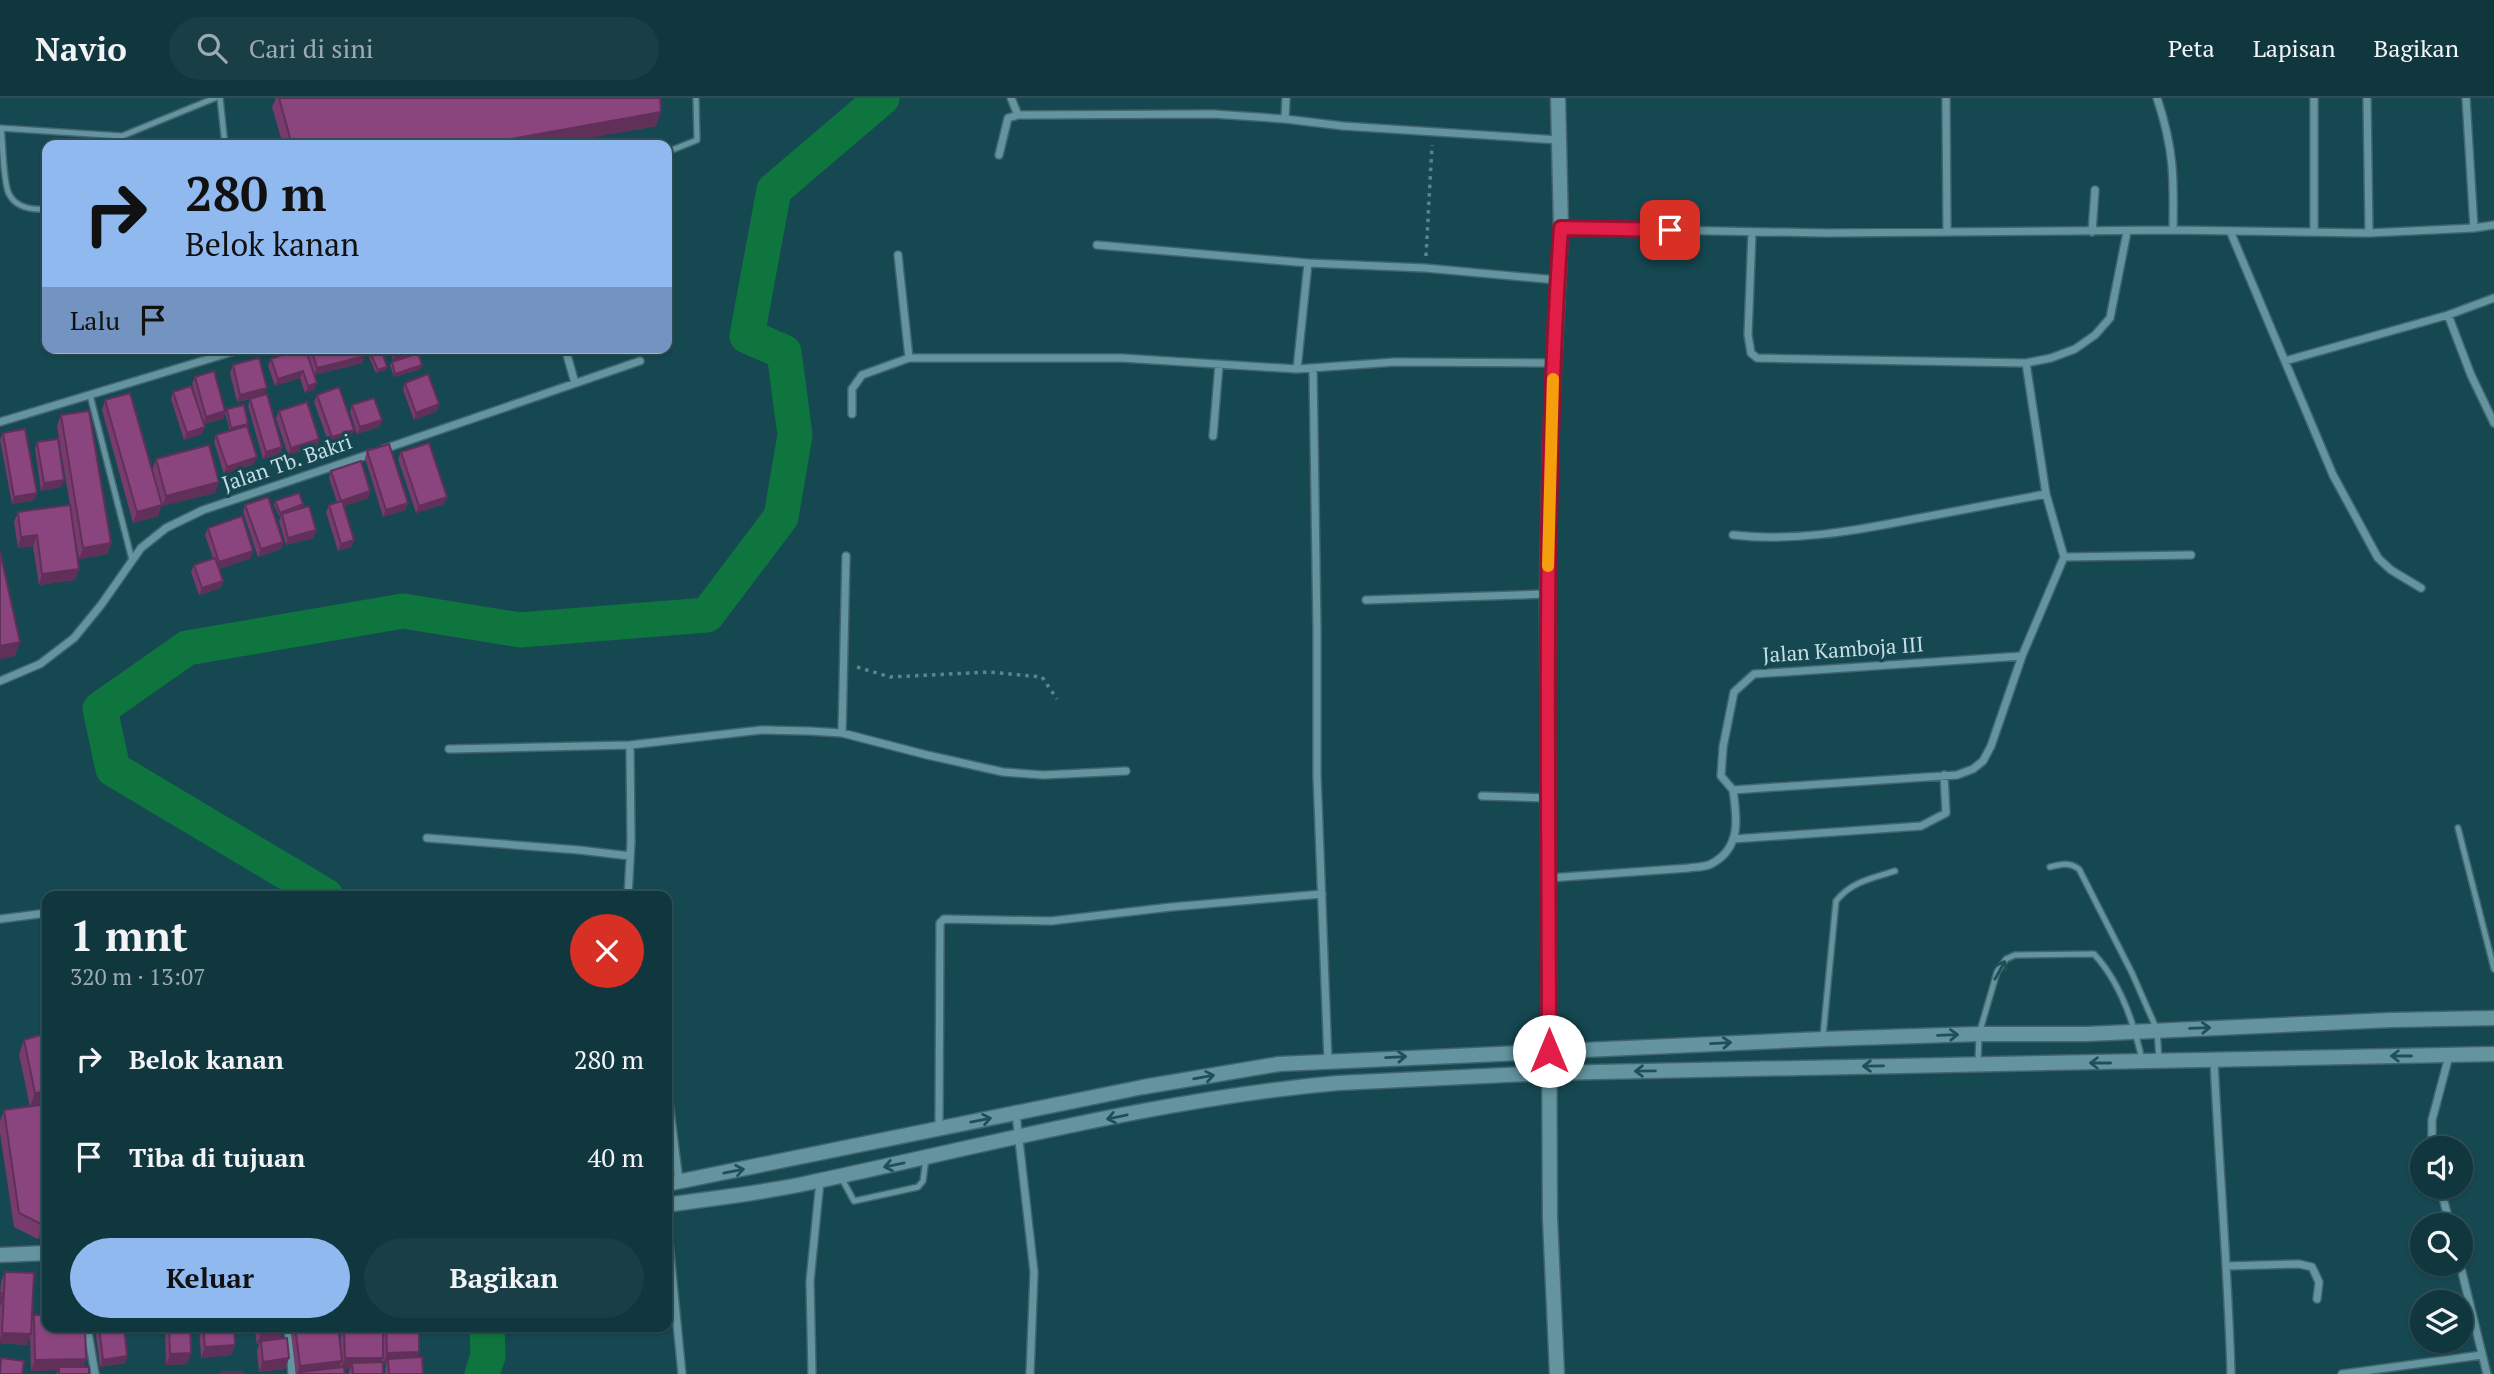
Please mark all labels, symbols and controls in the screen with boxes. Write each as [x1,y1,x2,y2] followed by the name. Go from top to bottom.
[169,17,659,80] search box
[35,27,127,70] text: Navio
[193,29,231,67] icon: search
[249,31,374,65] text: Cari di sini
[2168,32,2215,64] text: Peta
[2253,32,2336,64] text: Lapisan
[2374,32,2459,64] text: Bagikan
[185,160,327,225] text: 280 m
[70,168,161,259] icon: right
[1640,200,1700,260] pin
[1651,211,1689,249] icon: arrive
[185,223,359,265] text: Belok kanan
[134,301,172,339] icon: arrive
[70,303,120,337] text: Lalu
[218,427,355,497] street label: Jalan Tb. Bakri
[1761,629,1924,669] street label: Jalan Kamboja III
[70,907,188,963] text: 1 mnt
[570,914,644,988] button: close
[1993,960,2007,980] one-way arrow
[70,961,205,992] text: 320 m · 13:07
[1512,1014,1586,1088] position arrow
[2188,1022,2211,1035] one-way arrow
[1937,1029,1960,1042] one-way arrow
[1709,1037,1732,1050] one-way arrow
[70,1040,108,1078] icon: right
[129,1042,284,1076] text: Belok kanan
[574,1042,644,1076] text: 280 m
[2390,1049,2413,1063] one-way arrow
[1384,1051,1407,1064] one-way arrow
[2089,1056,2112,1070] one-way arrow
[1862,1060,1885,1073] one-way arrow
[1634,1064,1657,1078] one-way arrow
[1192,1070,1215,1083] one-way arrow
[1106,1110,1129,1124] one-way arrow
[969,1113,992,1126] one-way arrow
[2410,1136,2473,1353] map controls
[2410,1136,2473,1199] button: sound
[70,1138,108,1176] icon: arrive
[129,1140,305,1174] text: Tiba di tujuan
[588,1140,644,1174] text: 40 m
[883,1158,906,1172] one-way arrow
[722,1164,745,1177] one-way arrow
[2410,1213,2473,1276] button: search
[70,1238,350,1318] button: Keluar
[364,1238,644,1318] button: Bagikan
[2410,1290,2473,1353] button: layers

